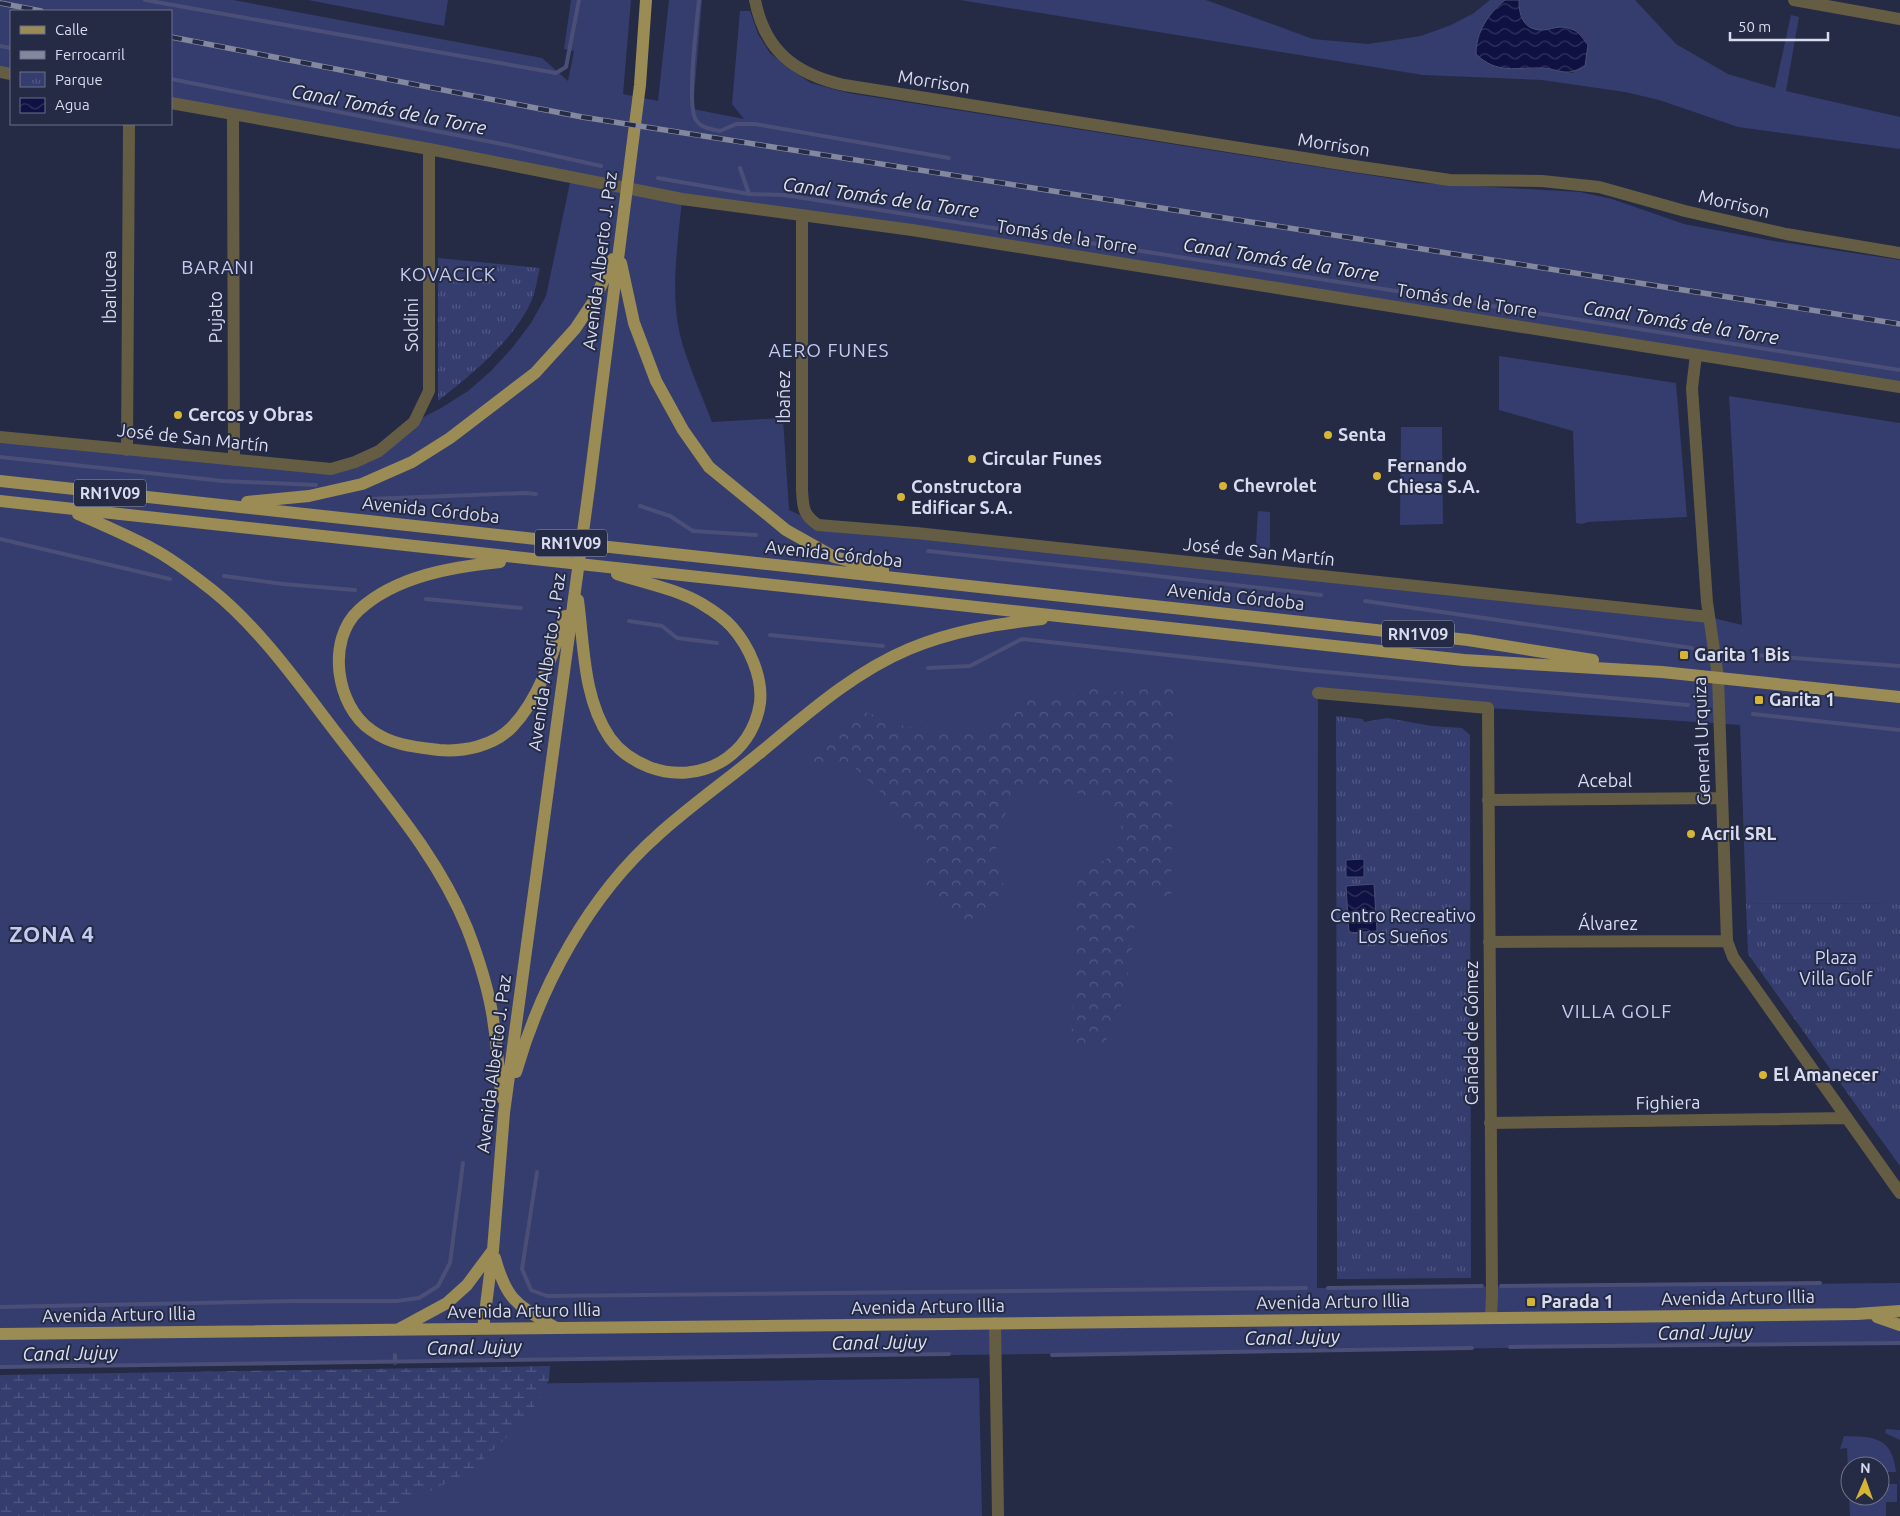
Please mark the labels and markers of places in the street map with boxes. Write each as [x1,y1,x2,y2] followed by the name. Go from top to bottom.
[188,404,313,424] place label: Cercos y Obras
[172,409,184,421] marker: Cercos y Obras
[1338,424,1386,444] place label: Senta
[1322,429,1334,441] marker: Senta
[982,448,1102,468] place label: Circular Funes
[966,453,978,465] marker: Circular Funes
[1387,455,1480,496] place label: Fernando Chiesa S.A.
[1371,470,1383,482] marker: Fernando Chiesa S.A.
[1233,475,1317,495] place label: Chevrolet
[911,476,1022,517] place label: Constructora Edificar S.A.
[1217,480,1229,492] marker: Chevrolet
[895,491,907,503] marker: Constructora Edificar S.A.
[1694,644,1790,664] place label: Garita 1 Bis
[1678,649,1690,661] marker: Garita 1 Bis
[1769,689,1835,709] place label: Garita 1
[1753,694,1765,706] marker: Garita 1
[1701,823,1776,843] place label: Acril SRL
[1685,828,1697,840] marker: Acril SRL
[1773,1064,1879,1084] place label: El Amanecer
[1757,1069,1769,1081] marker: El Amanecer
[1541,1291,1614,1311] place label: Parada 1
[1525,1296,1537,1308] marker: Parada 1

